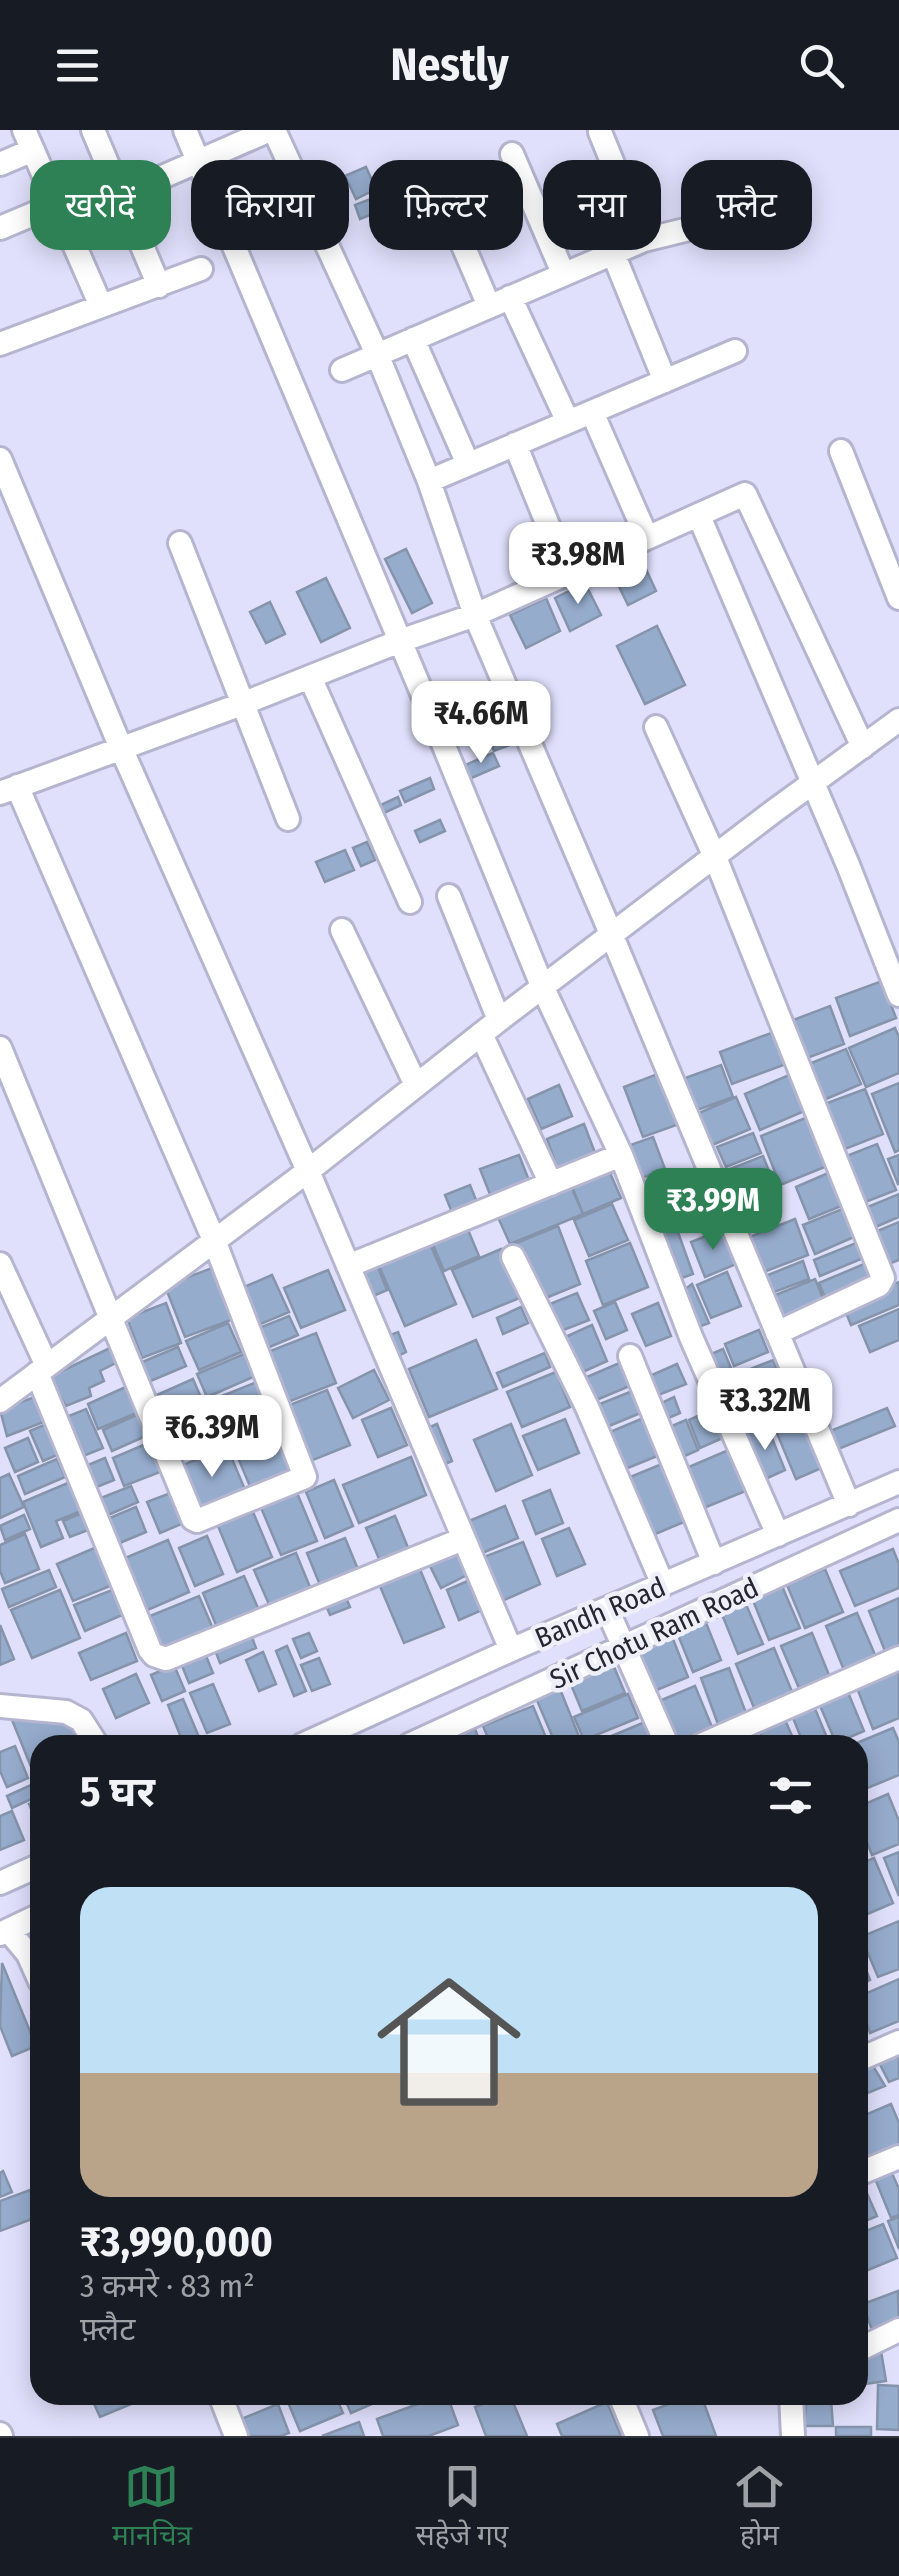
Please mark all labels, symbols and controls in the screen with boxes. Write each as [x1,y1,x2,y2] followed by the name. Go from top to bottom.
[50,38,105,93] icon: menu
[390,38,509,92] text: Nestly
[794,38,849,93] icon: search
[30,160,171,250] chip: खरीदें
[191,160,349,250] chip: किराया
[369,160,523,250] chip: फ़िल्टर
[543,160,661,250] chip: नया
[681,160,812,250] chip: फ़्लैट
[497,522,659,607] pin: ₹3.98M
[531,535,625,573] text: ₹3.98M
[400,681,562,766] pin: ₹4.66M
[434,694,528,732] text: ₹4.66M
[632,1168,794,1253] pin: ₹3.99M
[666,1181,760,1219] text: ₹3.99M
[684,1368,846,1453] pin: ₹3.32M
[719,1381,811,1419] text: ₹3.32M
[131,1395,293,1480] pin: ₹6.39M
[165,1408,259,1446] text: ₹6.39M
[530,1570,670,1655] street label: Bandh Road
[545,1571,764,1696] street label: Sir Chotu Ram Road
[80,1767,155,1817] text: 5 घर
[763,1768,818,1823] icon: filters
[359,1952,539,2132] icon: home
[80,2217,273,2267] text: ₹3,990,000
[80,2267,255,2305] text: 3 कमरे · 83 m²
[80,2310,135,2348] text: फ़्लैट
[112,2459,192,2556] tab: मानचित्र
[416,2459,508,2556] tab: सहेजे गए
[732,2459,787,2556] tab: होम

